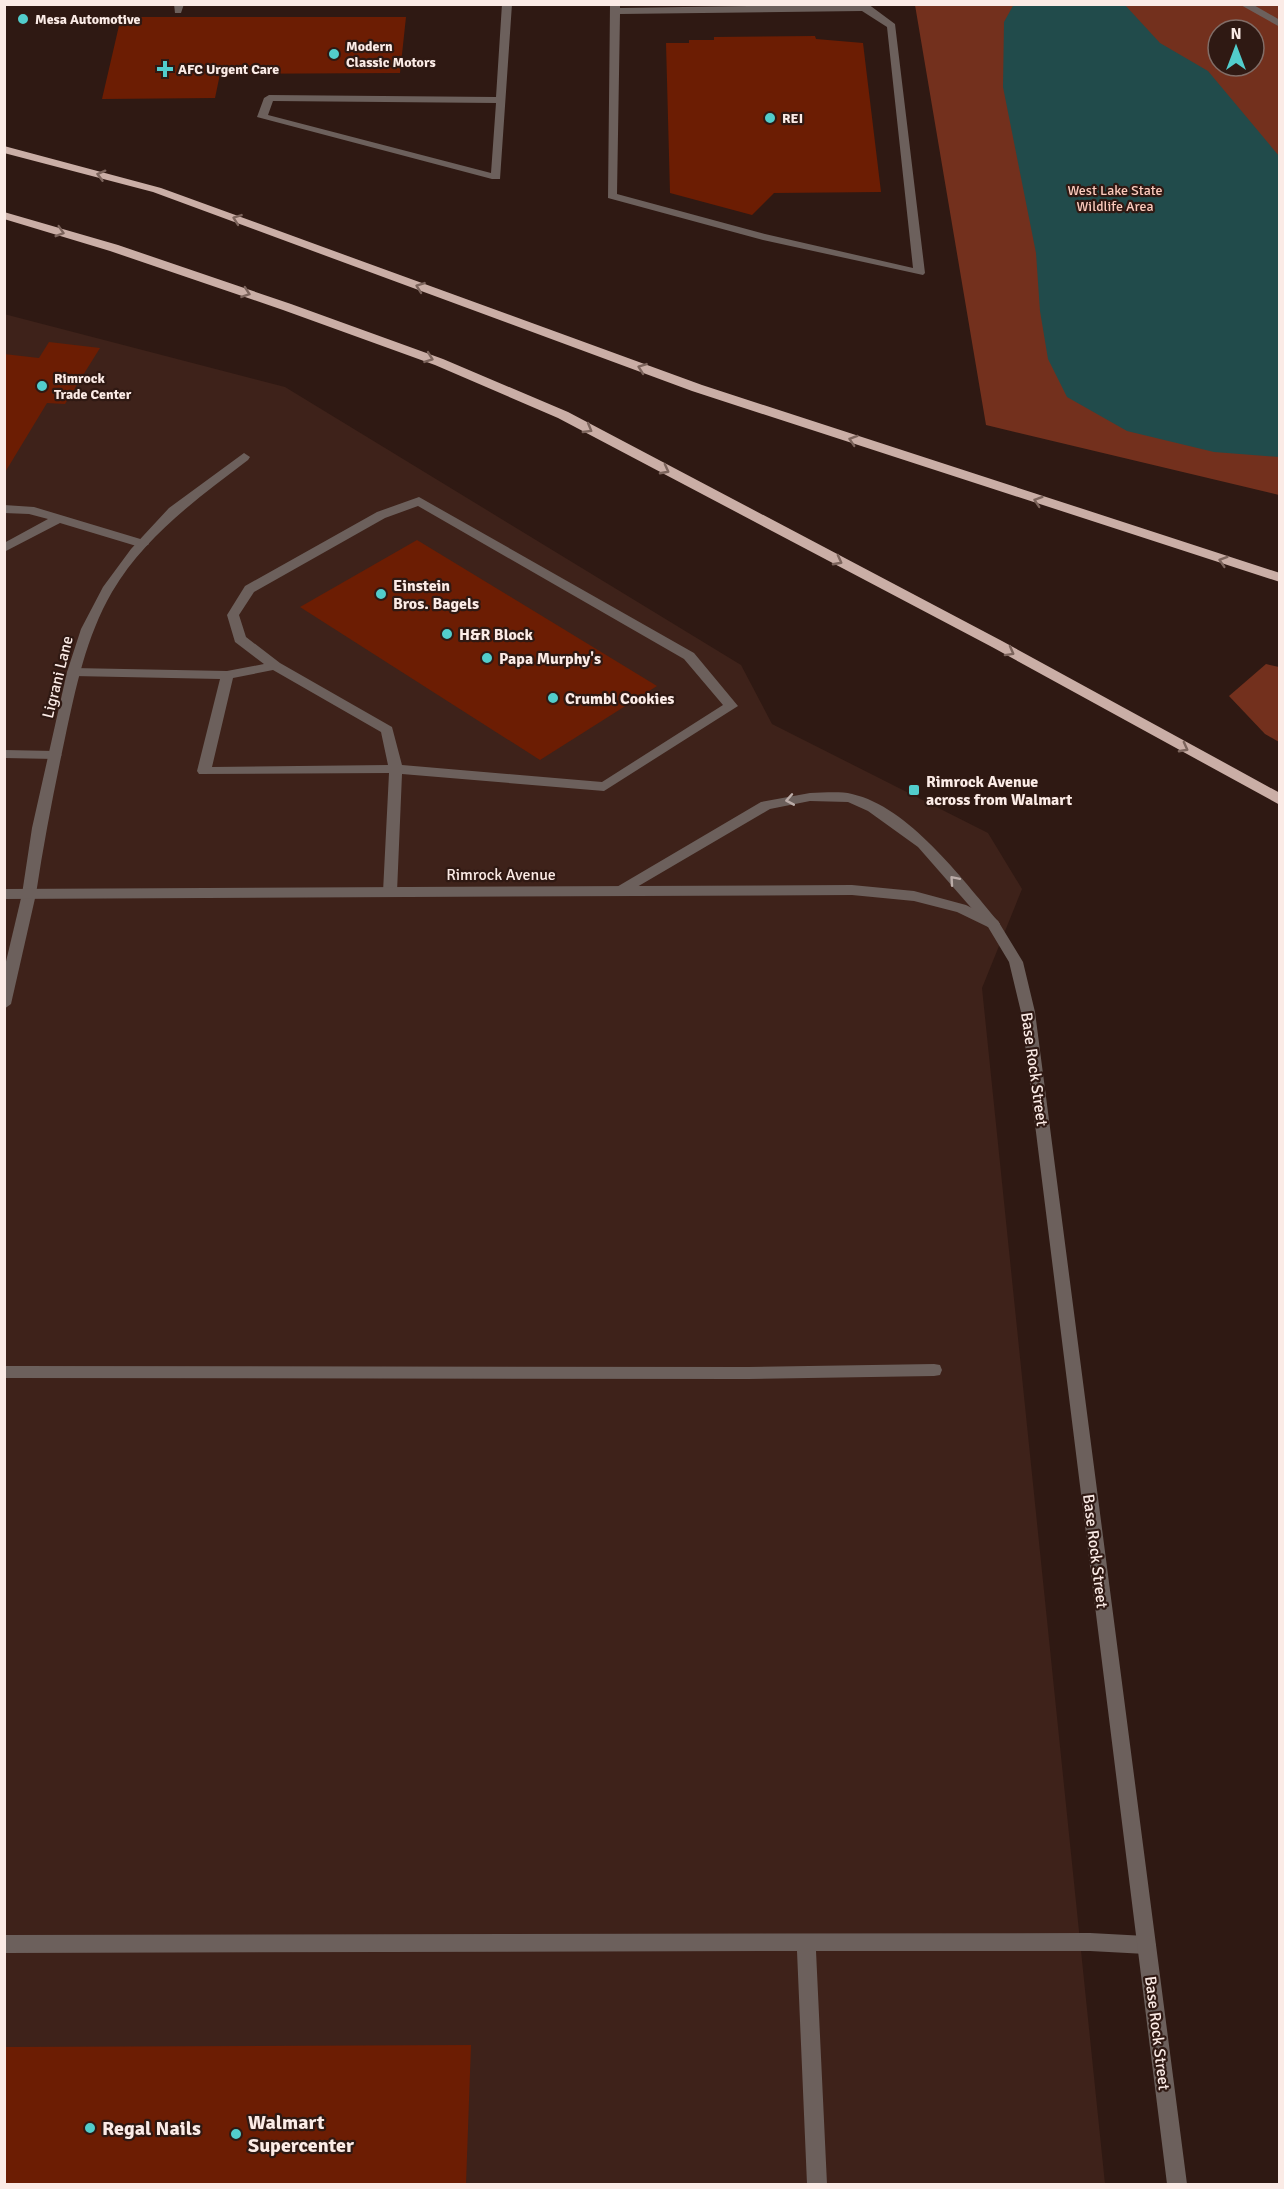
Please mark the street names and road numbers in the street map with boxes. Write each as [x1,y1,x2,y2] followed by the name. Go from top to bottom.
[38,634,78,721] street label: Ligrani Lane
[446,865,556,885] street label: Rimrock Avenue
[1016,1011,1052,1128] street label: Base Rock Street
[1078,1493,1112,1610] street label: Base Rock Street
[1140,1975,1174,2092] street label: Base Rock Street

